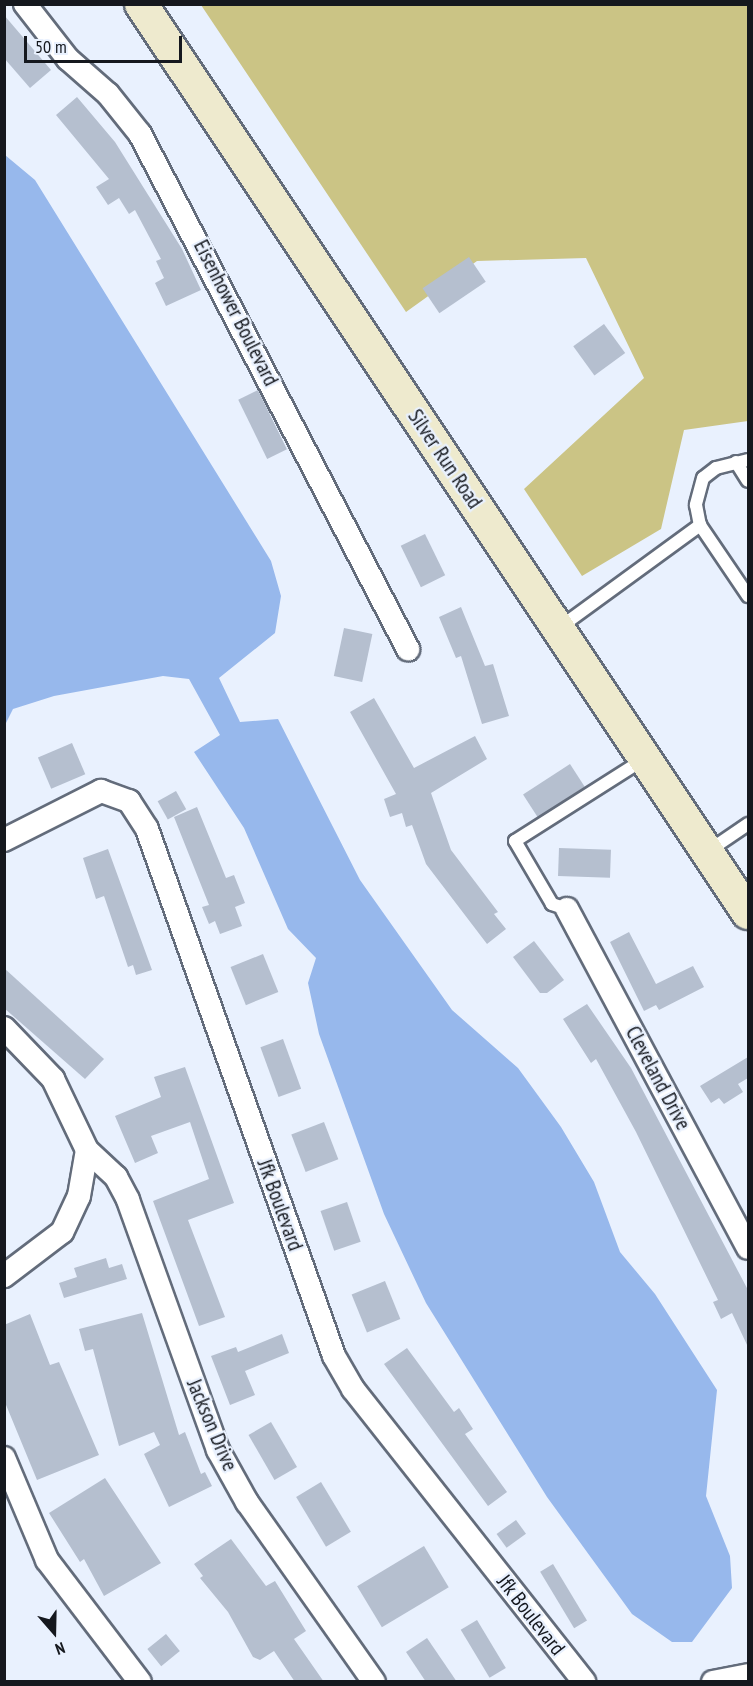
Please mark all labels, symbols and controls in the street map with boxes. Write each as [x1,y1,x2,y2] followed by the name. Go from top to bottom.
[27,24,184,62] scale bar
[35,35,67,58] text: 50 m
[188,236,284,390] street label: Eisenhower Boulevard
[403,405,487,513] street label: Silver Run Road
[620,1022,696,1134] street label: Cleveland Drive
[252,1156,308,1254] street label: Jfk Boulevard
[181,1375,243,1475] street label: Jackson Drive
[492,1570,570,1660] street label: Jfk Boulevard
[24,1602,84,1662] north arrow
[53,1638,68,1660] text: N

